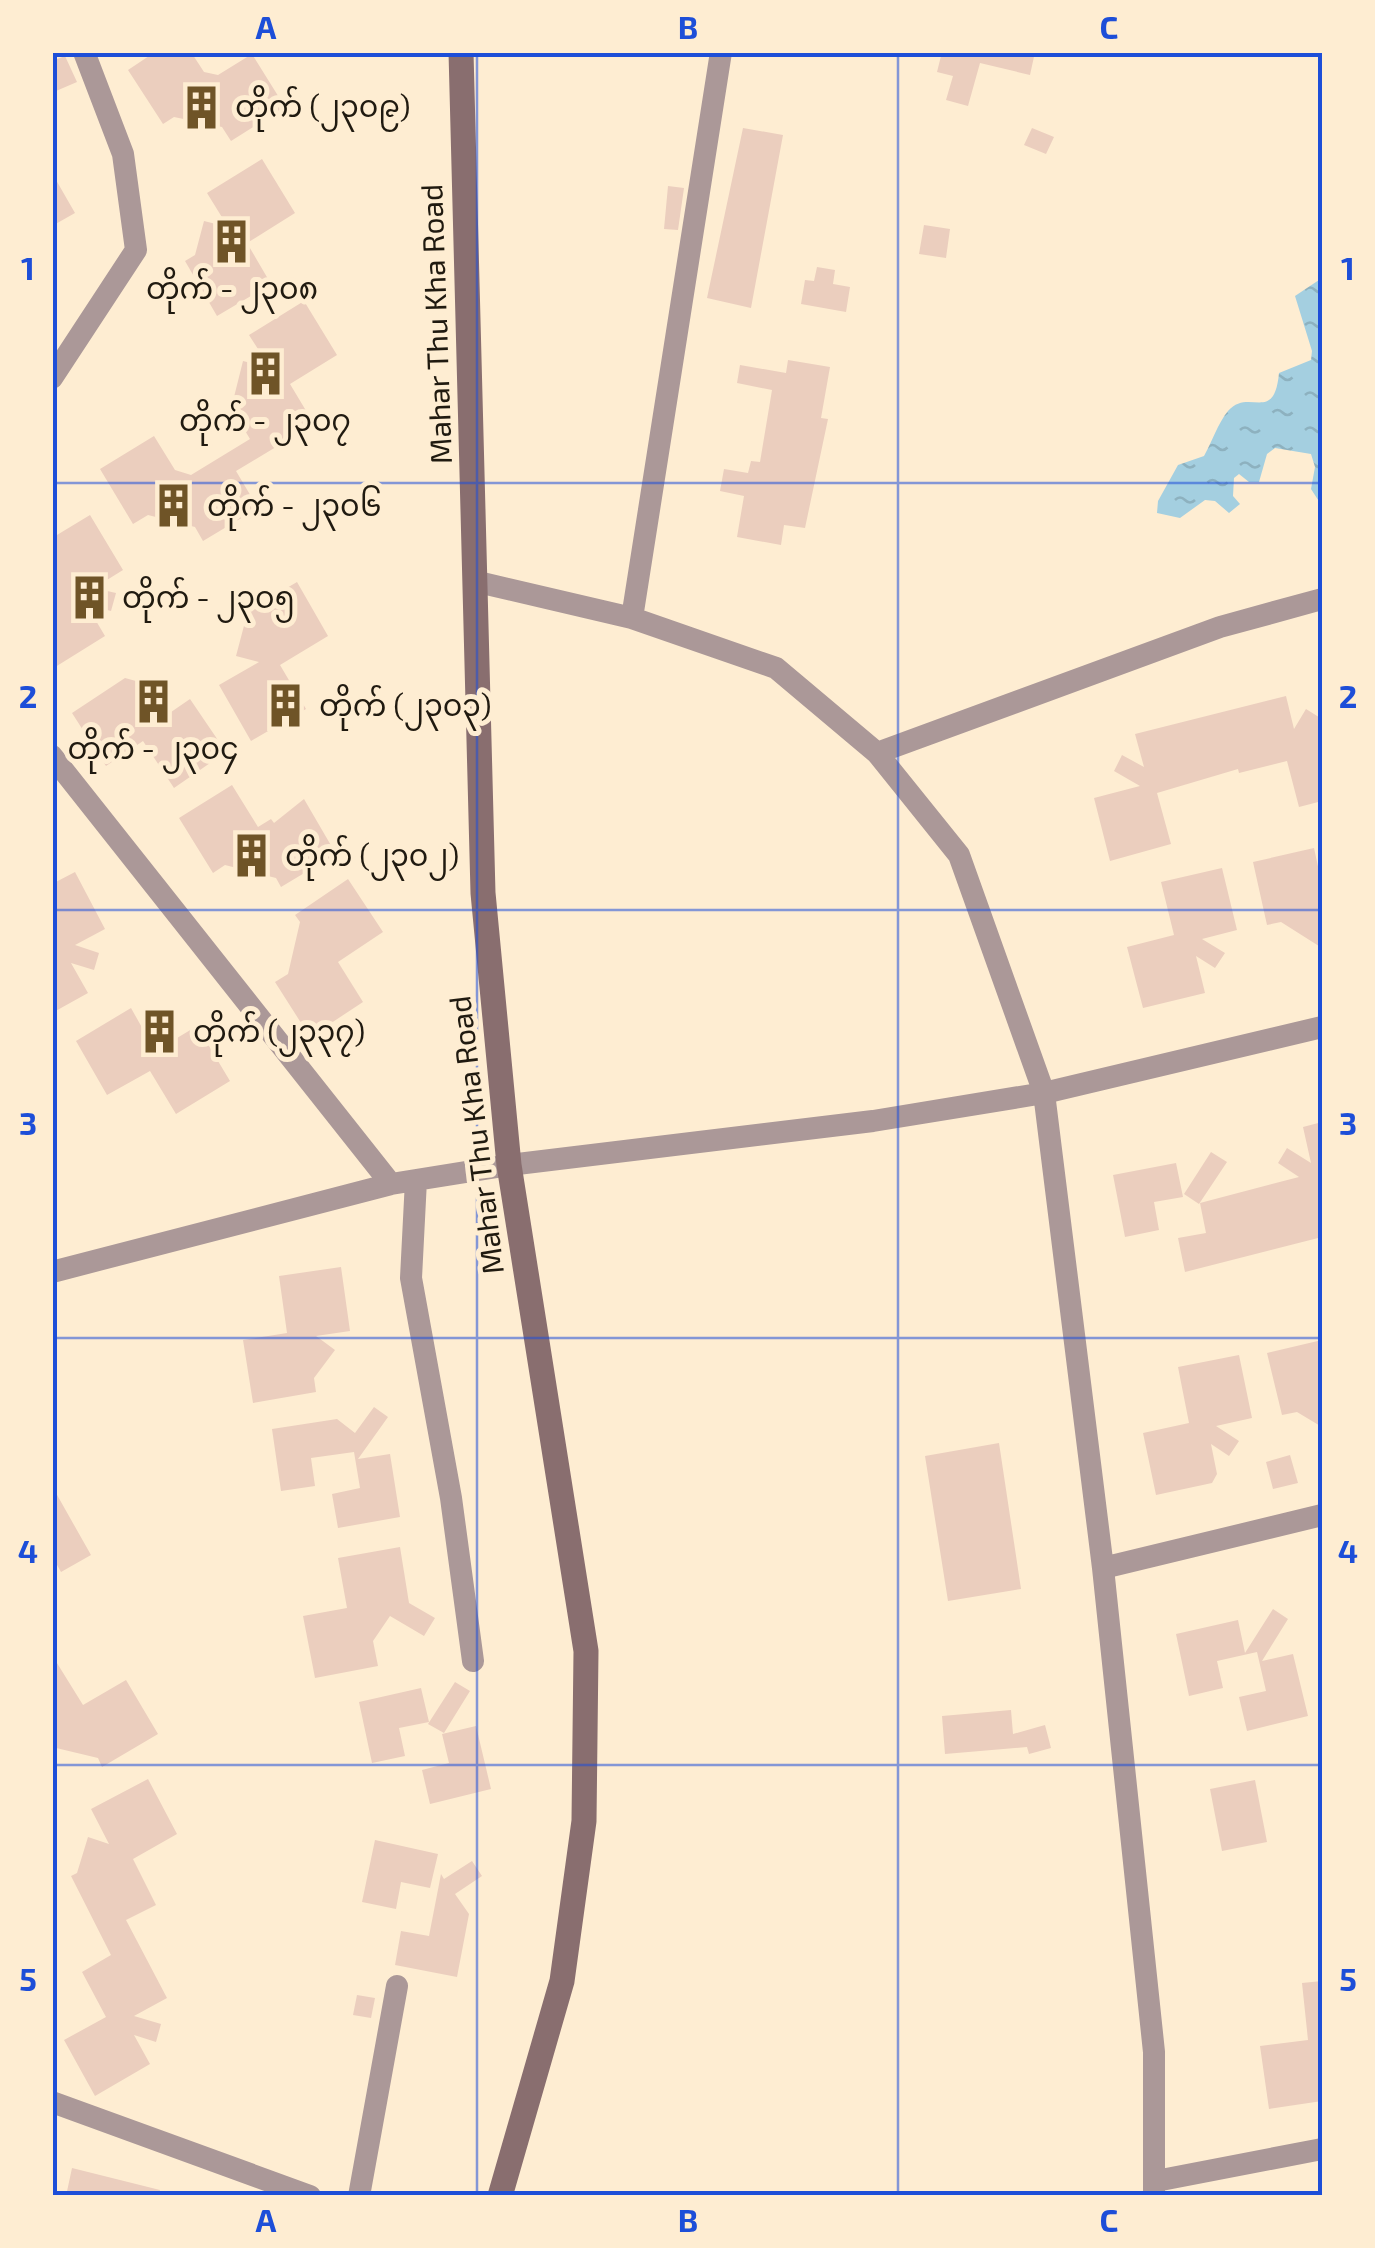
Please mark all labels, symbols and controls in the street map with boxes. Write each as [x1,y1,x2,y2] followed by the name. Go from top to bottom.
[256,7,277,45] text: A
[678,7,698,45] text: B
[1100,7,1118,45] text: C
[178,83,226,131] building icon: တိုက် (၂၃၀၉)
[235,85,411,132] place label: တိုက် (၂၃၀၉)
[412,183,458,465] street label: Mahar Thu Kha Road
[208,218,256,266] building icon: တိုက် - ၂၃၀၈
[21,248,35,286] text: 1
[1341,248,1355,286] text: 1
[146,267,318,314] place label: တိုက် - ၂၃၀၈
[241,350,289,398] building icon: တိုက် - ၂၃၀၇
[179,399,351,446] place label: တိုက် - ၂၃၀၇
[150,482,198,530] building icon: တိုက် - ၂၃၀၆
[207,484,381,531] place label: တိုက် - ၂၃၀၆
[65,574,113,622] building icon: တိုက် - ၂၃၀၅
[122,576,295,623] place label: တိုက် - ၂၃၀၅
[19,676,37,714] text: 2
[1339,676,1357,714] text: 2
[129,678,177,726] building icon: တိုက် - ၂၃၀၄
[262,682,310,730] building icon: တိုက် (၂၃၀၃)
[319,684,492,731] place label: တိုက် (၂၃၀၃)
[67,727,239,774] place label: တိုက် - ၂၃၀၄
[228,832,276,880] building icon: တိုက် (၂၃၀၂)
[285,834,459,881] place label: တိုက် (၂၃၀၂)
[440,994,510,1276] street label: Mahar Thu Kha Road
[136,1008,184,1056] building icon: တိုက် (၂၃၃၇)
[193,1010,365,1057] place label: တိုက် (၂၃၃၇)
[19,1103,37,1141] text: 3
[1339,1103,1357,1141] text: 3
[18,1531,38,1569] text: 4
[1338,1531,1358,1569] text: 4
[19,1959,37,1997] text: 5
[1339,1959,1357,1997] text: 5
[256,2200,277,2238] text: A
[678,2200,698,2238] text: B
[1100,2200,1118,2238] text: C

